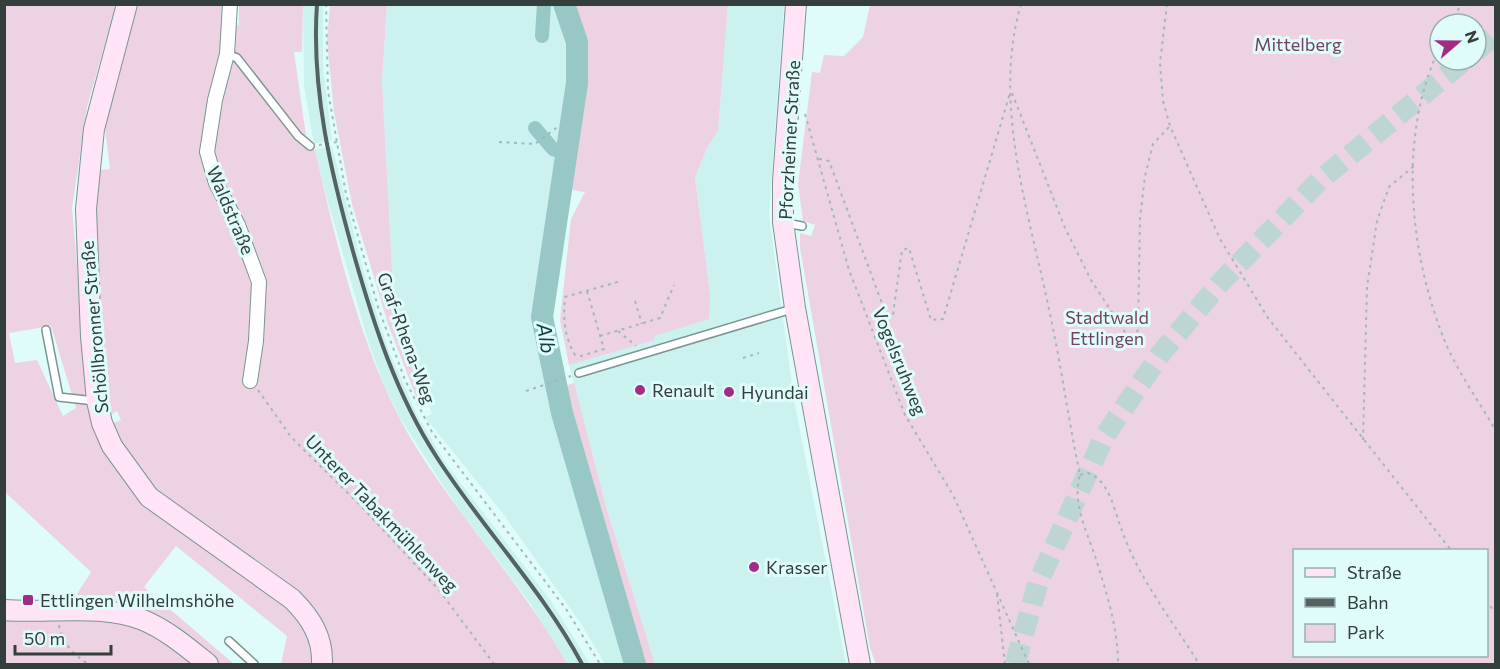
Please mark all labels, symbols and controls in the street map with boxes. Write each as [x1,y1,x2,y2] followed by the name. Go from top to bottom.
[1428,12,1488,72] north arrow
[1462,28,1484,46] text: N
[1254,33,1342,55] park label: Mittelberg
[774,60,804,220] street label: Pforzheimer Straße
[202,162,260,258] street label: Waldstraße
[75,240,113,414] street label: Schöllbronner Straße
[373,269,441,407] street label: Graf-Rhena-Weg
[868,304,932,418] street label: Vogelsruhweg
[1065,306,1149,349] park label: Stadtwald Ettlingen
[532,320,562,355] water label: Alb
[652,379,715,401] place label: Renault
[741,381,809,403] place label: Hyundai
[633,383,647,397] marker: Renault
[722,385,736,399] marker: Hyundai
[301,430,463,596] street label: Unterer Tabakmühlenweg
[1293,549,1488,657] legend
[766,556,828,578] place label: Krasser
[747,560,761,574] marker: Krasser
[1347,561,1402,583] text: Straße
[40,589,234,611] place label: Ettlingen Wilhelmshöhe
[1347,591,1389,613] text: Bahn
[21,593,35,607] marker: Ettlingen Wilhelmshöhe
[15,618,111,656] scale bar
[1347,621,1385,643] text: Park
[24,627,65,649] text: 50 m

